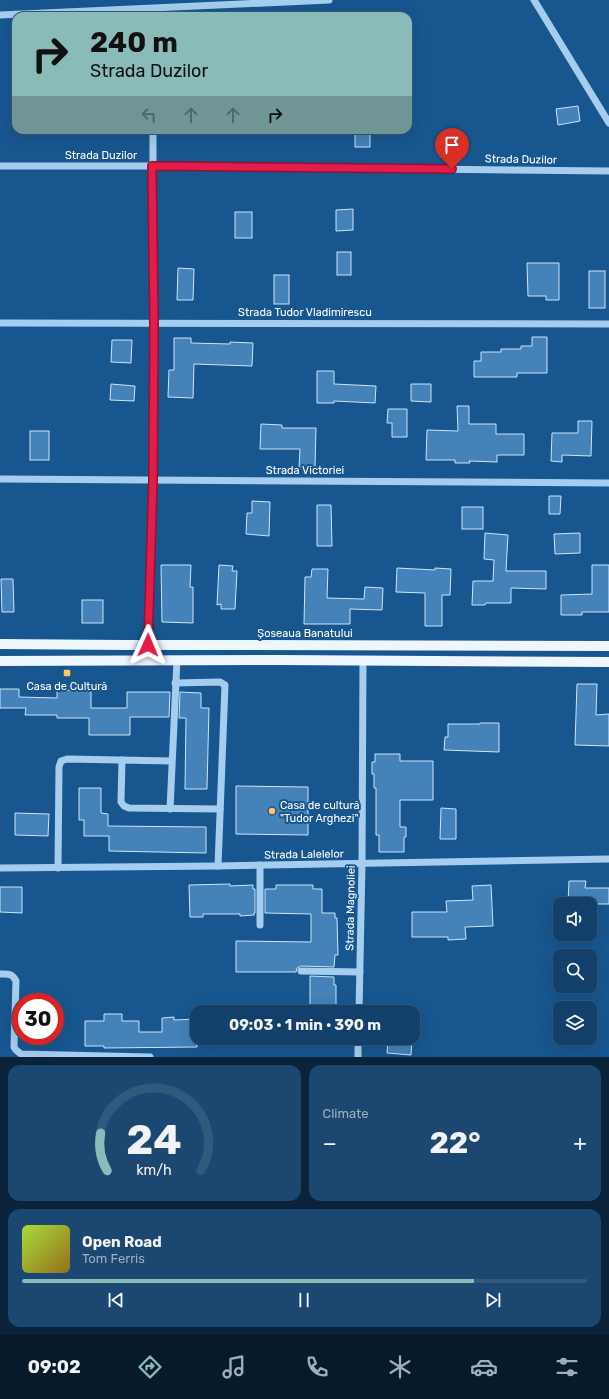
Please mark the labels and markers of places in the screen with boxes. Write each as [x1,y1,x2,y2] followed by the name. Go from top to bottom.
[435,128,469,169] pin
[62,668,72,678] marker: Casa de Cultură
[27,680,107,693] place label: Casa de Cultură
[280,799,360,825] place label: Casa de cultură "Tudor Arghezi"
[267,806,277,816] marker: Casa de cultură "Tudor Arghezi"

